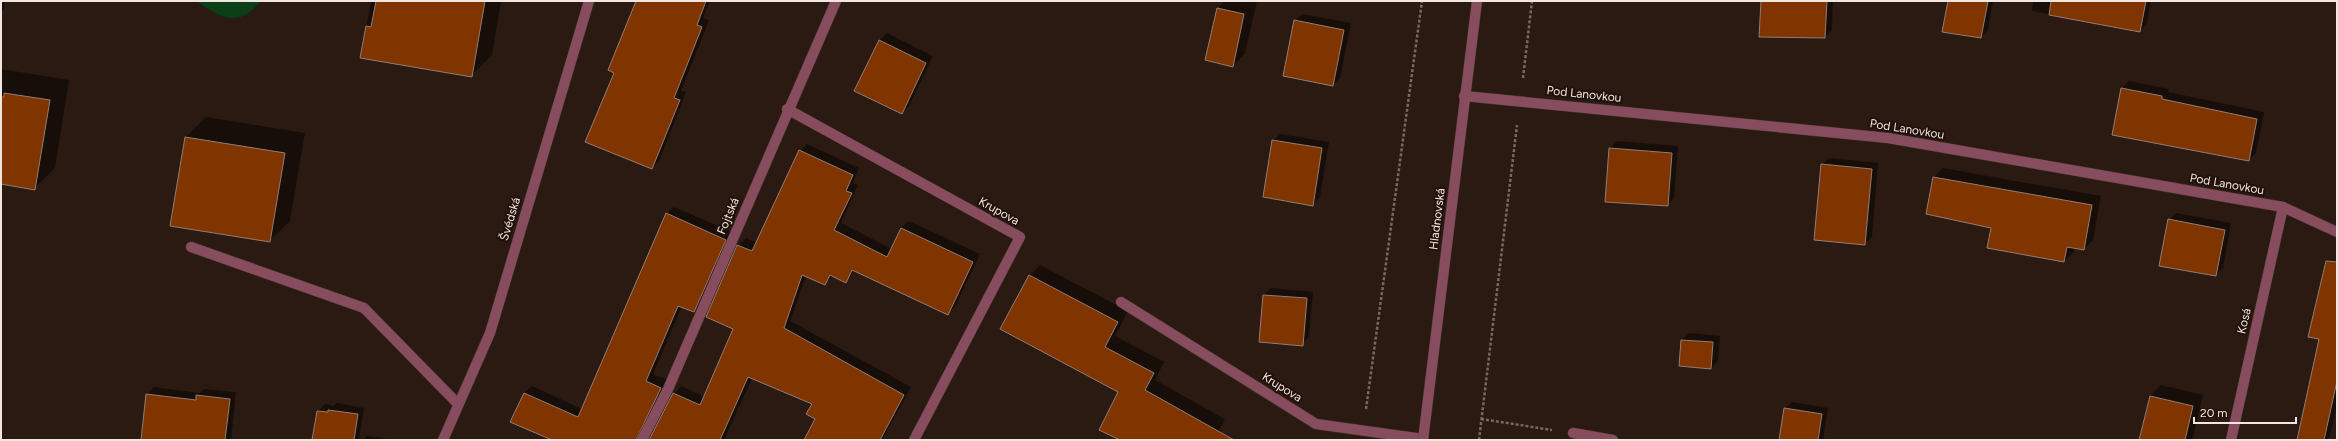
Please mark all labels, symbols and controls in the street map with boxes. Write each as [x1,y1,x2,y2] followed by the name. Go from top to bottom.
[1546,83,1622,105] street label: Pod Lanovkou
[1869,116,1945,142] street label: Pod Lanovkou
[2189,171,2265,197] street label: Pod Lanovkou
[1426,187,1448,251] street label: Hladnovská
[976,194,1022,228] street label: Krupova
[497,196,523,242] street label: Švédská
[714,196,742,236] street label: Fojtská
[2234,307,2254,335] street label: Kosá
[1260,369,1304,405] street label: Krupova
[2194,399,2296,425] scale bar
[2200,406,2228,420] text: 20 m

